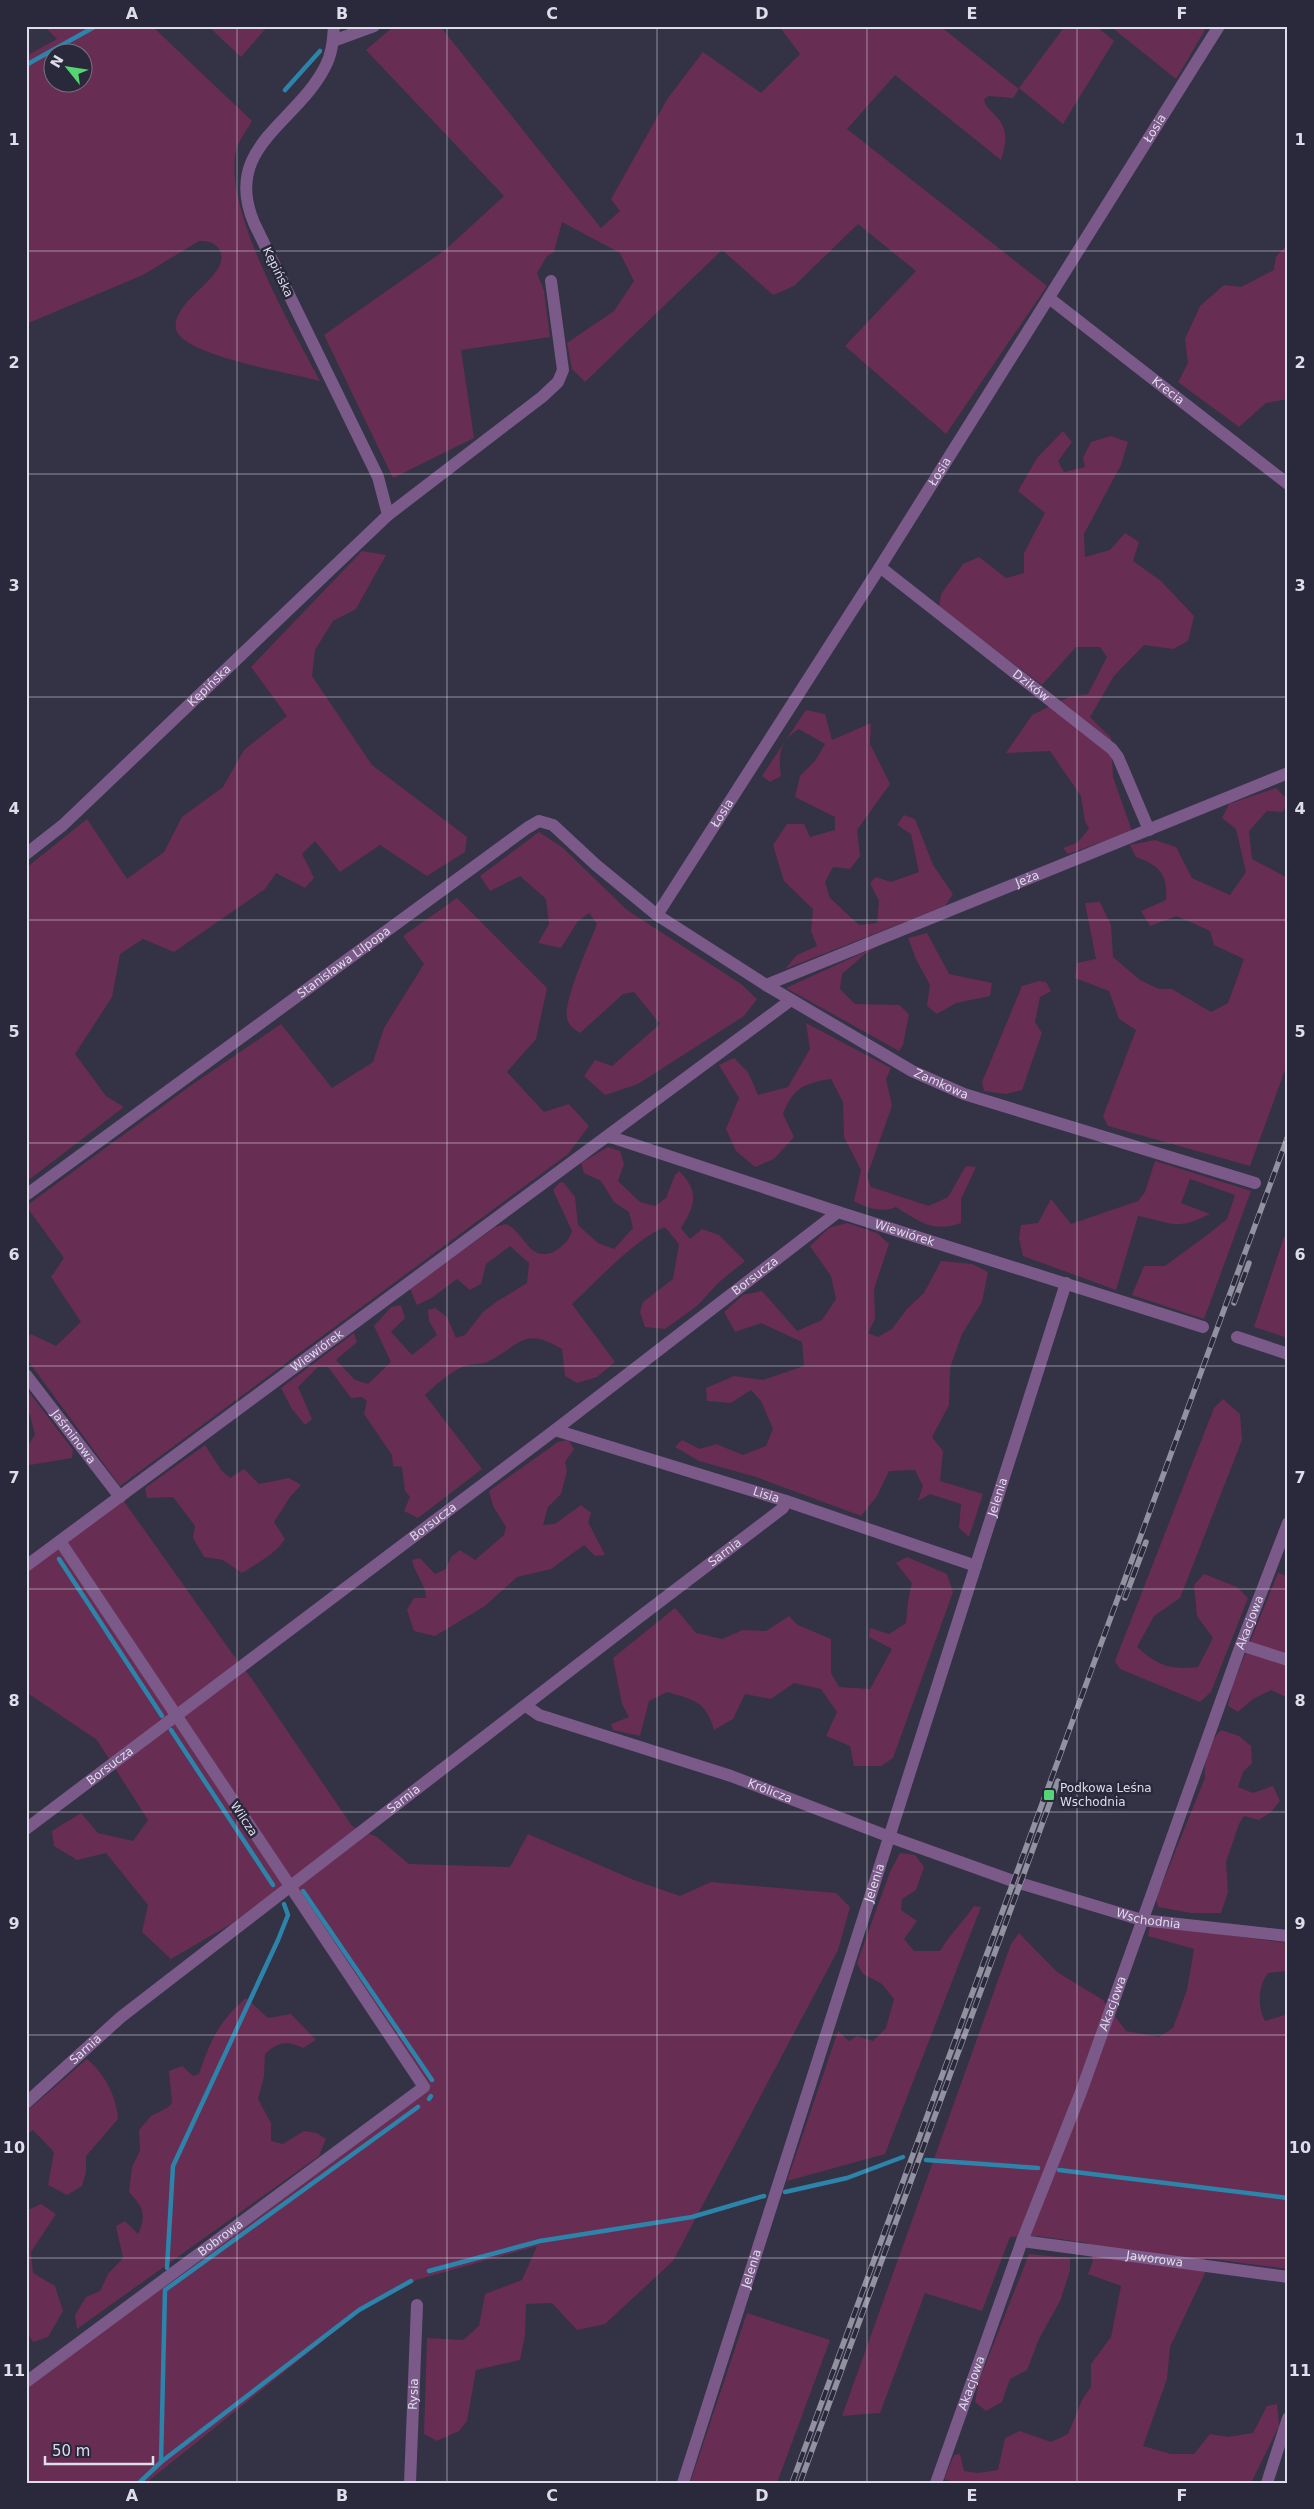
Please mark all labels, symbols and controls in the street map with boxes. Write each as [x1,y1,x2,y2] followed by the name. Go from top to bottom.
[126,4,139,23] text: A
[336,4,348,23] text: B
[546,4,558,23] text: C
[755,4,769,23] text: D
[967,4,977,23] text: E
[1177,4,1187,23] text: F
[42,42,92,92] north arrow
[47,52,67,71] text: N
[1140,111,1169,146] street label: Łosia
[8,130,20,149] text: 1
[1294,130,1306,149] text: 1
[260,245,296,299] street label: Kępińska
[8,353,20,372] text: 2
[1294,353,1306,372] text: 2
[1149,374,1187,408] street label: Krecia
[925,455,954,489] street label: Łosia
[8,576,20,595] text: 3
[1294,576,1306,595] text: 3
[185,662,234,709] street label: Kępińska
[1010,667,1052,704] street label: Dzików
[707,796,737,831] street label: Łosia
[8,799,20,818] text: 4
[1294,799,1306,818] text: 4
[1012,868,1041,890] street label: Jeża
[295,923,393,1001] street label: Stanisława Lilpopa
[8,1022,20,1041] text: 5
[1294,1022,1306,1041] text: 5
[912,1066,970,1102] street label: Zamkowa
[873,1217,936,1249] street label: Wiewiórek
[8,1245,20,1264] text: 6
[1294,1245,1306,1264] text: 6
[729,1254,781,1298] street label: Borsucza
[288,1327,346,1375] street label: Wiewiórek
[48,1406,99,1467] street label: Jaśminowa
[8,1468,20,1487] text: 7
[1294,1468,1306,1487] text: 7
[985,1476,1010,1519] street label: Jelenia
[751,1484,781,1506] street label: Lisia
[407,1500,459,1544] street label: Borsucza
[705,1535,744,1569] street label: Sarnia
[1233,1593,1266,1651] street label: Akacjowa
[8,1691,20,1710] text: 8
[1294,1691,1306,1710] text: 8
[84,1744,136,1788] street label: Borsucza
[746,1776,794,1806] street label: Królicza
[1060,1781,1152,1809] place label: Podkowa Leśna Wschodnia
[384,1782,423,1816] street label: Sarnia
[1042,1788,1056,1802] marker: Podkowa Leśna Wschodnia
[227,1799,261,1839] street label: Wilcza
[862,1862,887,1905] street label: Jelenia
[1114,1906,1181,1931] street label: Wschodnia
[8,1914,20,1933] text: 9
[1294,1914,1306,1933] text: 9
[1096,1974,1129,2033] street label: Akacjowa
[67,2031,104,2067] street label: Sarnia
[3,2138,25,2157] text: 10
[1289,2138,1311,2157] text: 10
[195,2217,246,2259] street label: Bobrowa
[738,2247,764,2291] street label: Jelenia
[1124,2248,1184,2270] street label: Jaworowa
[955,2354,988,2412] street label: Akacjowa
[3,2361,25,2380] text: 11
[1289,2361,1311,2380] text: 11
[406,2378,421,2410] street label: Rysia
[45,2434,152,2466] scale bar
[52,2442,90,2460] text: 50 m
[126,2486,139,2505] text: A
[336,2486,348,2505] text: B
[546,2486,558,2505] text: C
[755,2486,769,2505] text: D
[967,2486,977,2505] text: E
[1177,2486,1187,2505] text: F

